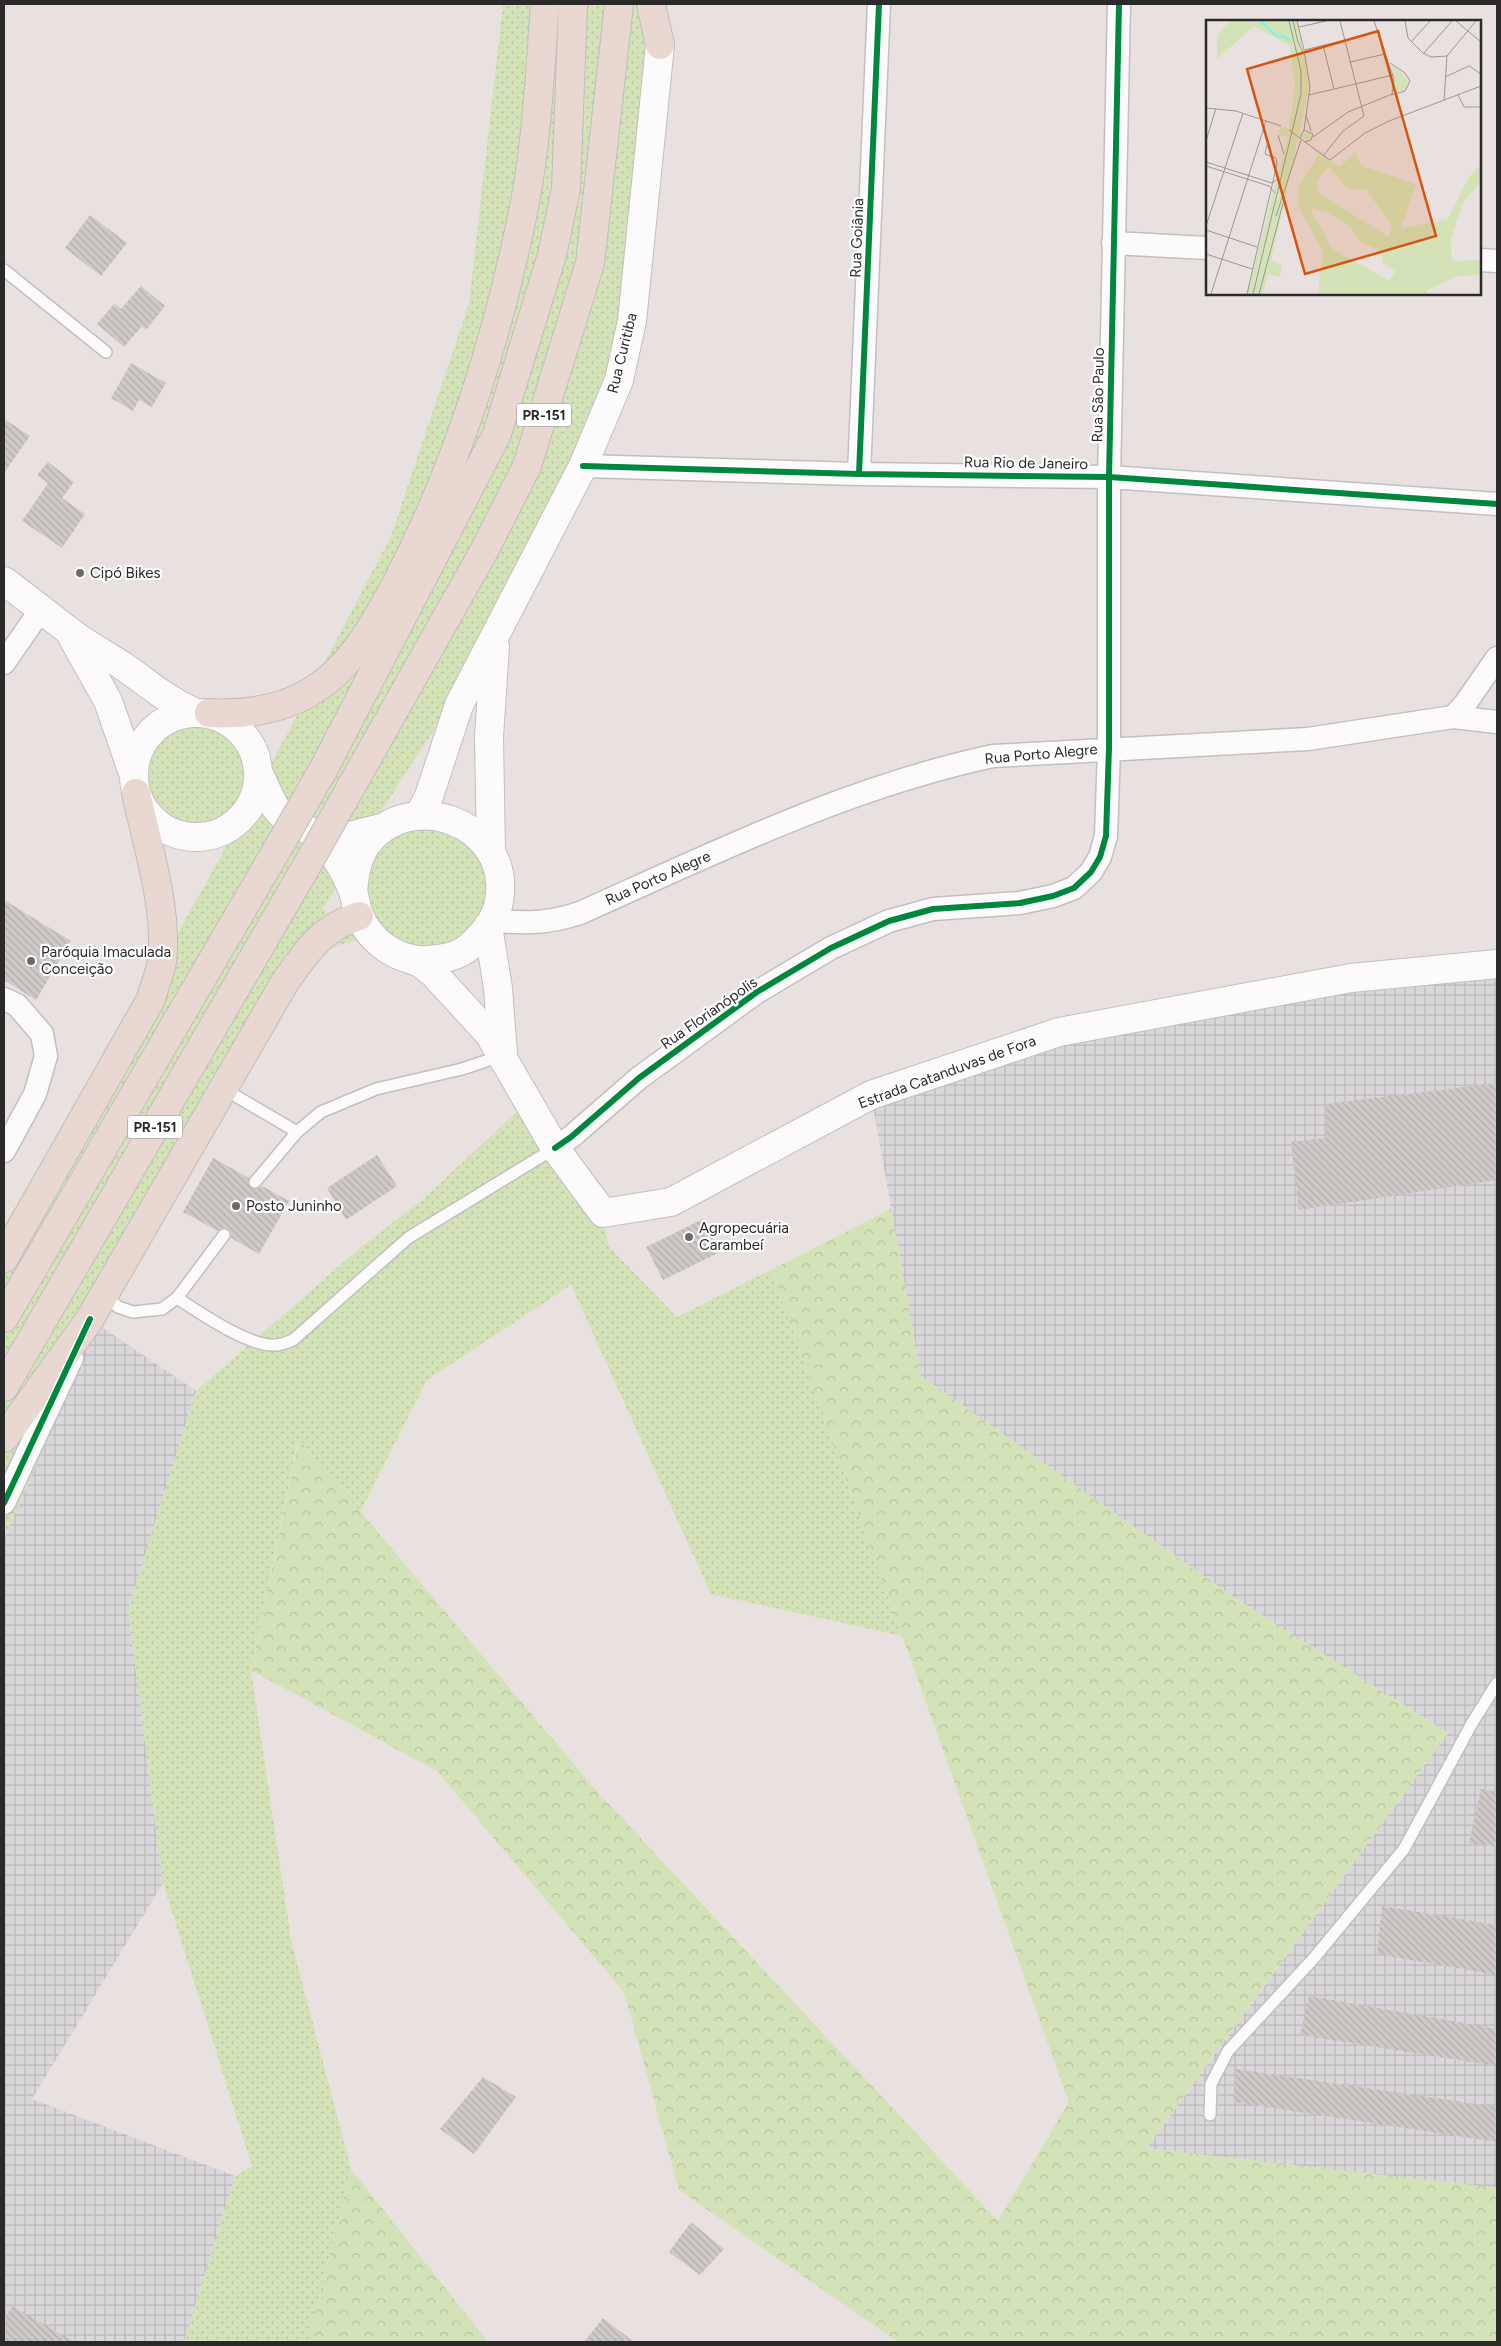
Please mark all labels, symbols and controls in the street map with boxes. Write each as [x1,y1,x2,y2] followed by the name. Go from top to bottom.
[1206,20,1481,295] inset map
[847,198,867,278] street label: Rua Goiânia
[603,311,641,395] street label: Rua Curitiba
[1088,347,1108,443] street label: Rua São Paulo
[516,404,572,426] road number: PR-151
[964,453,1089,473] street label: Rua Rio de Janeiro
[90,564,161,582] place label: Cipó Bikes
[74,567,86,579] marker: Cipó Bikes
[984,740,1098,768] street label: Rua Porto Alegre
[603,847,713,909] street label: Rua Porto Alegre
[41,943,171,978] place label: Paróquia Imaculada Conceição
[25,955,37,967] marker: Paróquia Imaculada Conceição
[657,973,761,1053] street label: Rua Florianópolis
[856,1031,1038,1113] street label: Estrada Catanduvas de Fora
[128,1116,182,1138] road number: PR-151
[246,1197,342,1215] place label: Posto Juninho
[230,1200,242,1212] marker: Posto Juninho
[699,1219,789,1254] place label: Agropecuária Carambeí
[683,1231,695,1243] marker: Agropecuária Carambeí

